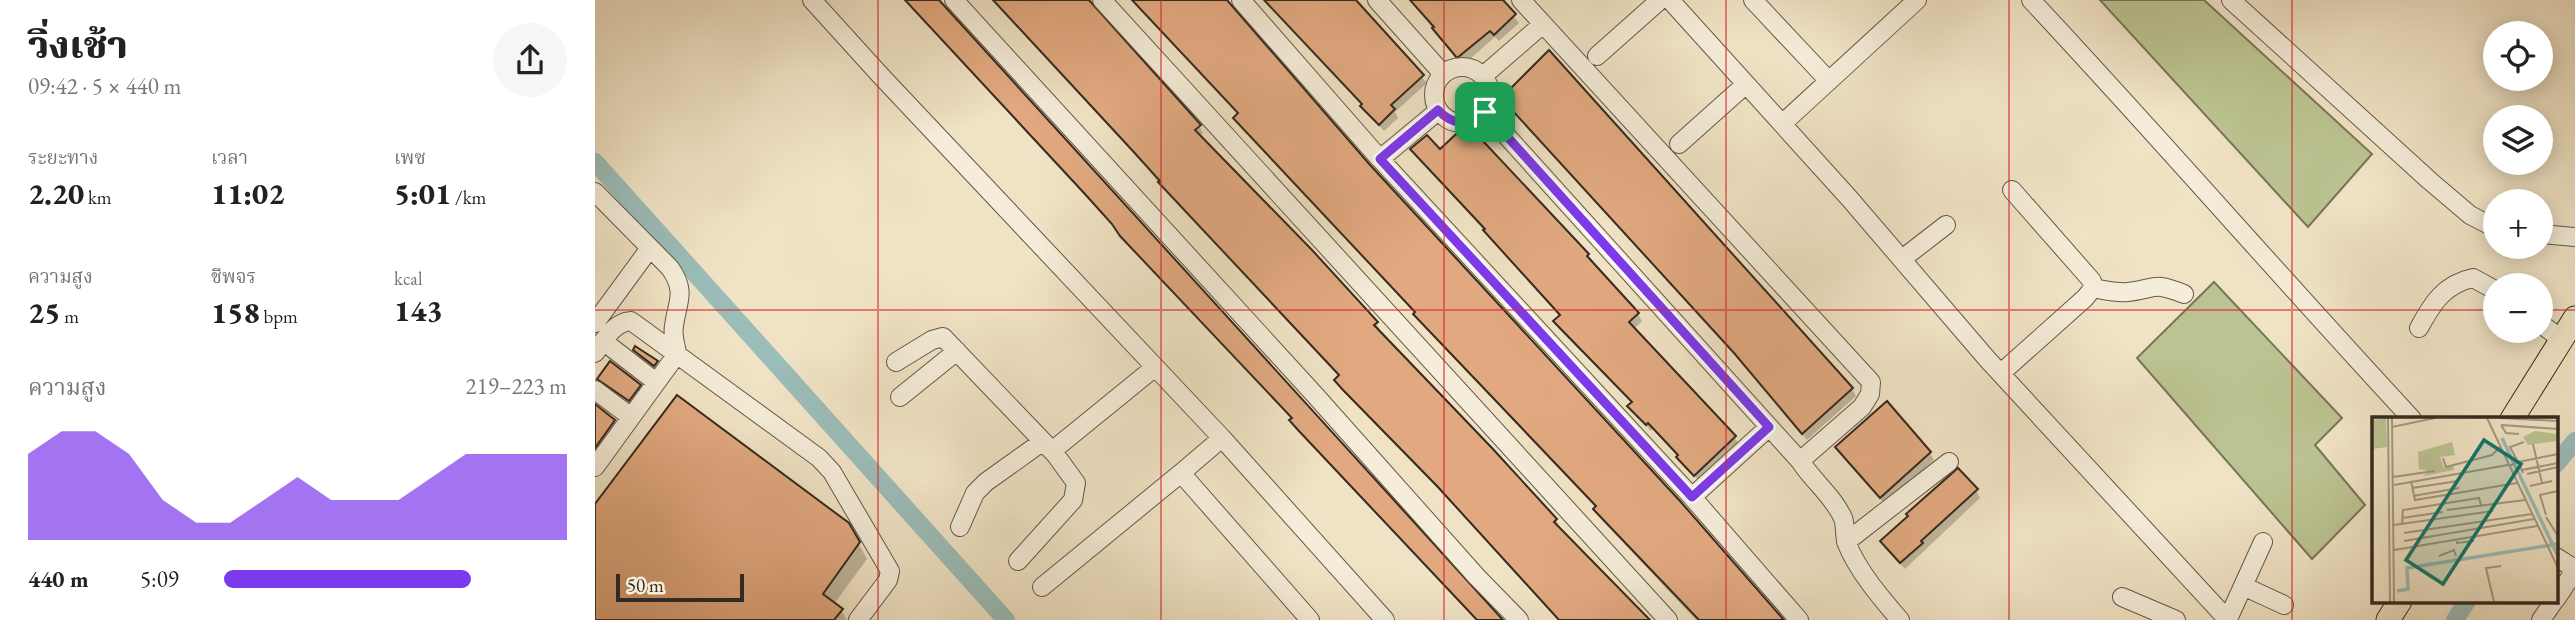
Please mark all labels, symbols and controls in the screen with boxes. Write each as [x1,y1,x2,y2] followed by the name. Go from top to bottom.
[28,20,128,69] text: วิ่งเช้า
[2483,21,2553,343] map controls
[2483,21,2553,91] button: locate
[493,23,567,97] button: share
[28,71,181,101] text: 09:42 · 5 × 440 m
[1455,82,1515,142] pin
[1466,93,1504,131] icon: arrive
[2483,105,2553,175] button: layers
[28,145,98,170] text: ระยะทาง
[211,145,248,170] text: เวลา
[394,145,426,170] text: เพซ
[28,174,84,213] text: 2.20
[211,174,284,213] text: 11:02
[394,174,451,213] text: 5:01
[84,185,112,210] text: km
[451,185,486,210] text: /km
[2483,189,2553,259] button: +
[28,264,93,289] text: ความสูง
[211,264,256,289] text: ชีพจร
[394,266,423,291] text: kcal
[2483,273,2553,343] button: −
[394,291,443,330] text: 143
[28,293,60,332] text: 25
[211,293,260,332] text: 158
[60,304,79,329] text: m
[260,304,298,329] text: bpm
[466,371,567,401] text: 219–223 m
[28,372,106,402] text: ความสูง
[2372,417,2557,602] inset map
[28,564,89,594] text: 440 m
[140,564,179,594] text: 5:09
[616,571,744,603] scale bar
[627,573,664,598] text: 50 m

